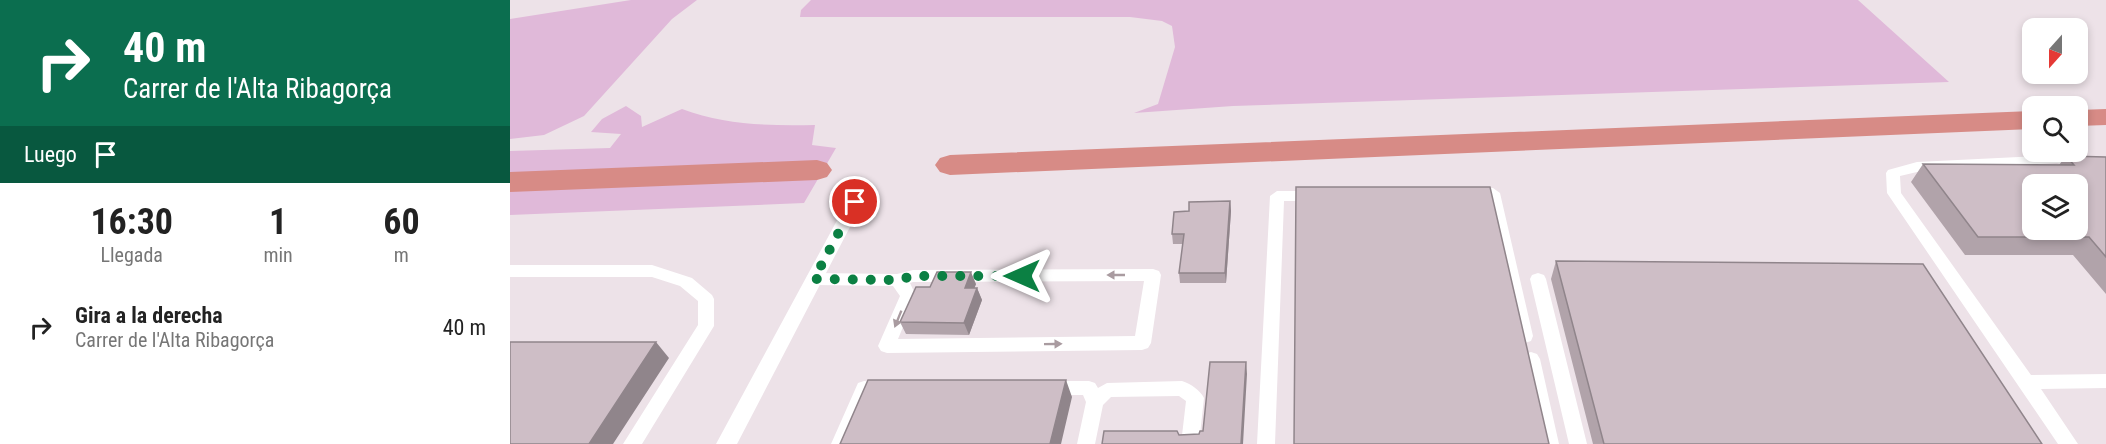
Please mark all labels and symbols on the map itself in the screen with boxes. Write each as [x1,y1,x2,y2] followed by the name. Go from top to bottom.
[2022,18,2088,84] north arrow
[829,176,880,227] pin
[990,244,1054,308] position arrow
[1107,270,1126,280] one-way arrow
[893,310,902,328] one-way arrow
[1043,340,1062,349] one-way arrow

